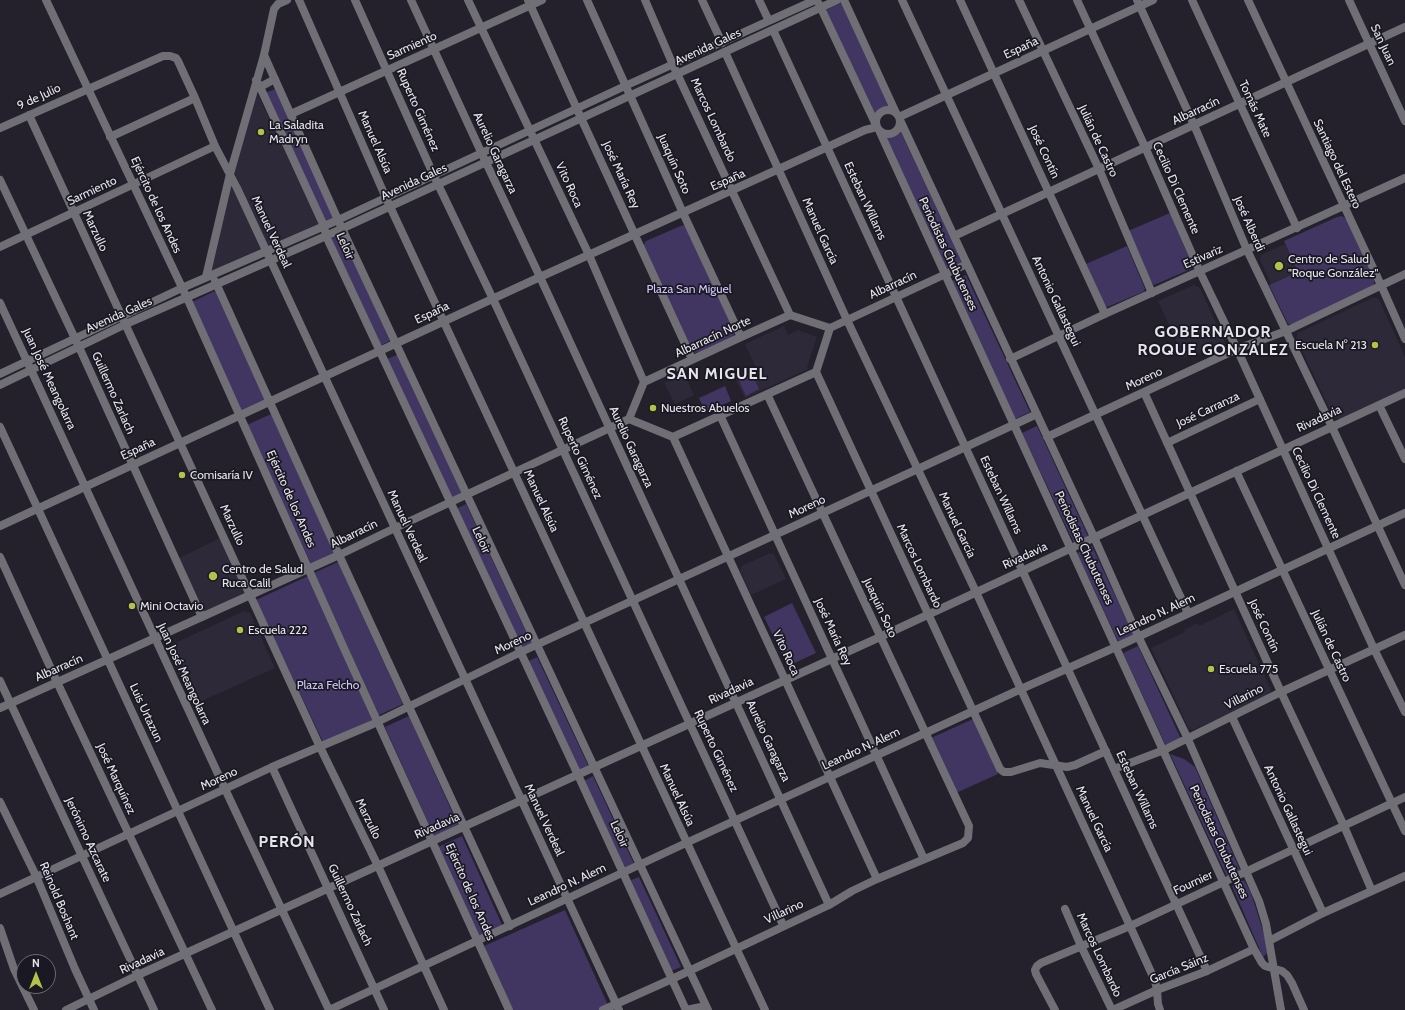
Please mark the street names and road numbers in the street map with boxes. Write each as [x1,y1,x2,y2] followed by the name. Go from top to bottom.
[1367,22,1399,68] street label: San Juan
[673,25,743,69] street label: Avenida Gales
[385,29,439,63] street label: Sarmiento
[1001,34,1041,62] street label: España
[393,66,443,154] street label: Ruperto Giménez
[687,76,739,164] street label: Marcos Lombardo
[1235,78,1275,140] street label: Tomás Mate
[15,81,63,113] street label: 9 de Julio
[1170,94,1222,128] street label: Albarracín
[1075,103,1121,179] street label: Julián de Castro
[355,108,395,176] street label: Manuel Alsúa
[470,110,520,196] street label: Aurelio Garagarza
[1310,117,1364,211] street label: Santiago del Estero
[1025,123,1063,181] street label: José Contín
[654,132,694,196] street label: Juaquín Soto
[599,139,643,211] street label: José María Rey
[1149,140,1203,236] street label: Cecilio Di Clemente
[127,154,185,256] street label: Ejército de los Andes
[379,160,449,204] street label: Avenida Gales
[552,160,586,210] street label: Vito Roca
[841,160,889,242] street label: Esteban Willams
[708,166,748,194] street label: España
[65,173,119,209] street label: Sarmiento
[248,194,294,270] street label: Manuel Verdeal
[1230,194,1268,254] street label: José Alberdi
[799,195,841,267] street label: Manuel García
[915,195,981,313] street label: Periodistas Chubutenses
[79,208,111,254] street label: Marzullo
[333,230,357,262] street label: Leloir
[1181,242,1225,272] street label: Estivariz
[1029,253,1083,349] street label: Antonio Gallastegui
[867,268,919,302] street label: Albarracín
[84,294,154,336] street label: Avenida Gales
[412,299,452,327] street label: España
[673,313,753,361] street label: Albarracín Norte
[19,326,79,432] street label: Juan José Meangolarra
[88,350,138,436] street label: Guillermo Zarlach
[1123,364,1165,394] street label: Moreno
[1174,389,1242,431] street label: José Carranza
[1294,402,1344,436] street label: Rivadavia
[606,404,656,490] street label: Aurelio Garagarza
[555,415,605,501] street label: Ruperto Giménez
[118,435,158,463] street label: España
[1288,445,1344,541] street label: Cecilio Di Clemente
[263,448,319,550] street label: Ejército de los Andes
[977,454,1025,536] street label: Esteban Willams
[520,467,562,535] street label: Manuel Alsúa
[384,488,430,564] street label: Manuel Verdeal
[1051,489,1117,607] street label: Periodistas Chubutenses
[935,490,979,560] street label: Manuel García
[786,492,828,522] street label: Moreno
[216,502,248,548] street label: Marzullo
[328,516,380,552] street label: Albarracín
[893,522,945,610] street label: Marcos Lombardo
[469,524,493,556] street label: Leloir
[1000,539,1050,573] street label: Rivadavia
[860,576,900,640] street label: Juaquín Soto
[1115,591,1197,639] street label: Leandro N. Alem
[811,596,855,668] street label: José María Rey
[1245,597,1283,655] street label: José Contín
[1308,608,1354,684] street label: Julián de Castro
[154,621,214,727] street label: Juan José Meangolarra
[492,628,534,658] street label: Moreno
[769,628,803,678] street label: Vito Roca
[33,651,85,685] street label: Albarracín
[706,674,756,708] street label: Rivadavia
[126,681,166,745] street label: Luis Urtazun
[1222,681,1266,713] street label: Villarino
[743,698,793,784] street label: Aurelio Garagarza
[691,708,741,794] street label: Ruperto Giménez
[820,725,902,773] street label: Leandro N. Alem
[93,741,139,817] street label: José Marquínez
[1113,749,1161,831] street label: Esteban Willams
[656,761,698,829] street label: Manuel Alsúa
[1261,762,1315,858] street label: Antonio Gallastegui
[198,764,240,794] street label: Moreno
[521,782,567,858] street label: Manuel Verdeal
[1186,783,1252,901] street label: Periodistas Chubutenses
[1072,784,1116,854] street label: Manuel García
[62,795,114,885] street label: Jerónimo Azcarate
[352,796,384,842] street label: Marzullo
[412,810,462,842] street label: Rivadavia
[607,818,631,850] street label: Leloir
[442,841,498,943] street label: Ejército de los Andes
[36,860,82,942] street label: Reinold Boshant
[526,861,608,909] street label: Leandro N. Alem
[325,862,375,948] street label: Guillermo Zarlach
[1171,868,1215,898] street label: Fournier
[762,897,806,927] street label: Villarino
[1073,911,1125,999] street label: Marcos Lombardo
[117,944,167,978] street label: Rivadavia
[1148,951,1210,987] street label: García Sáinz

